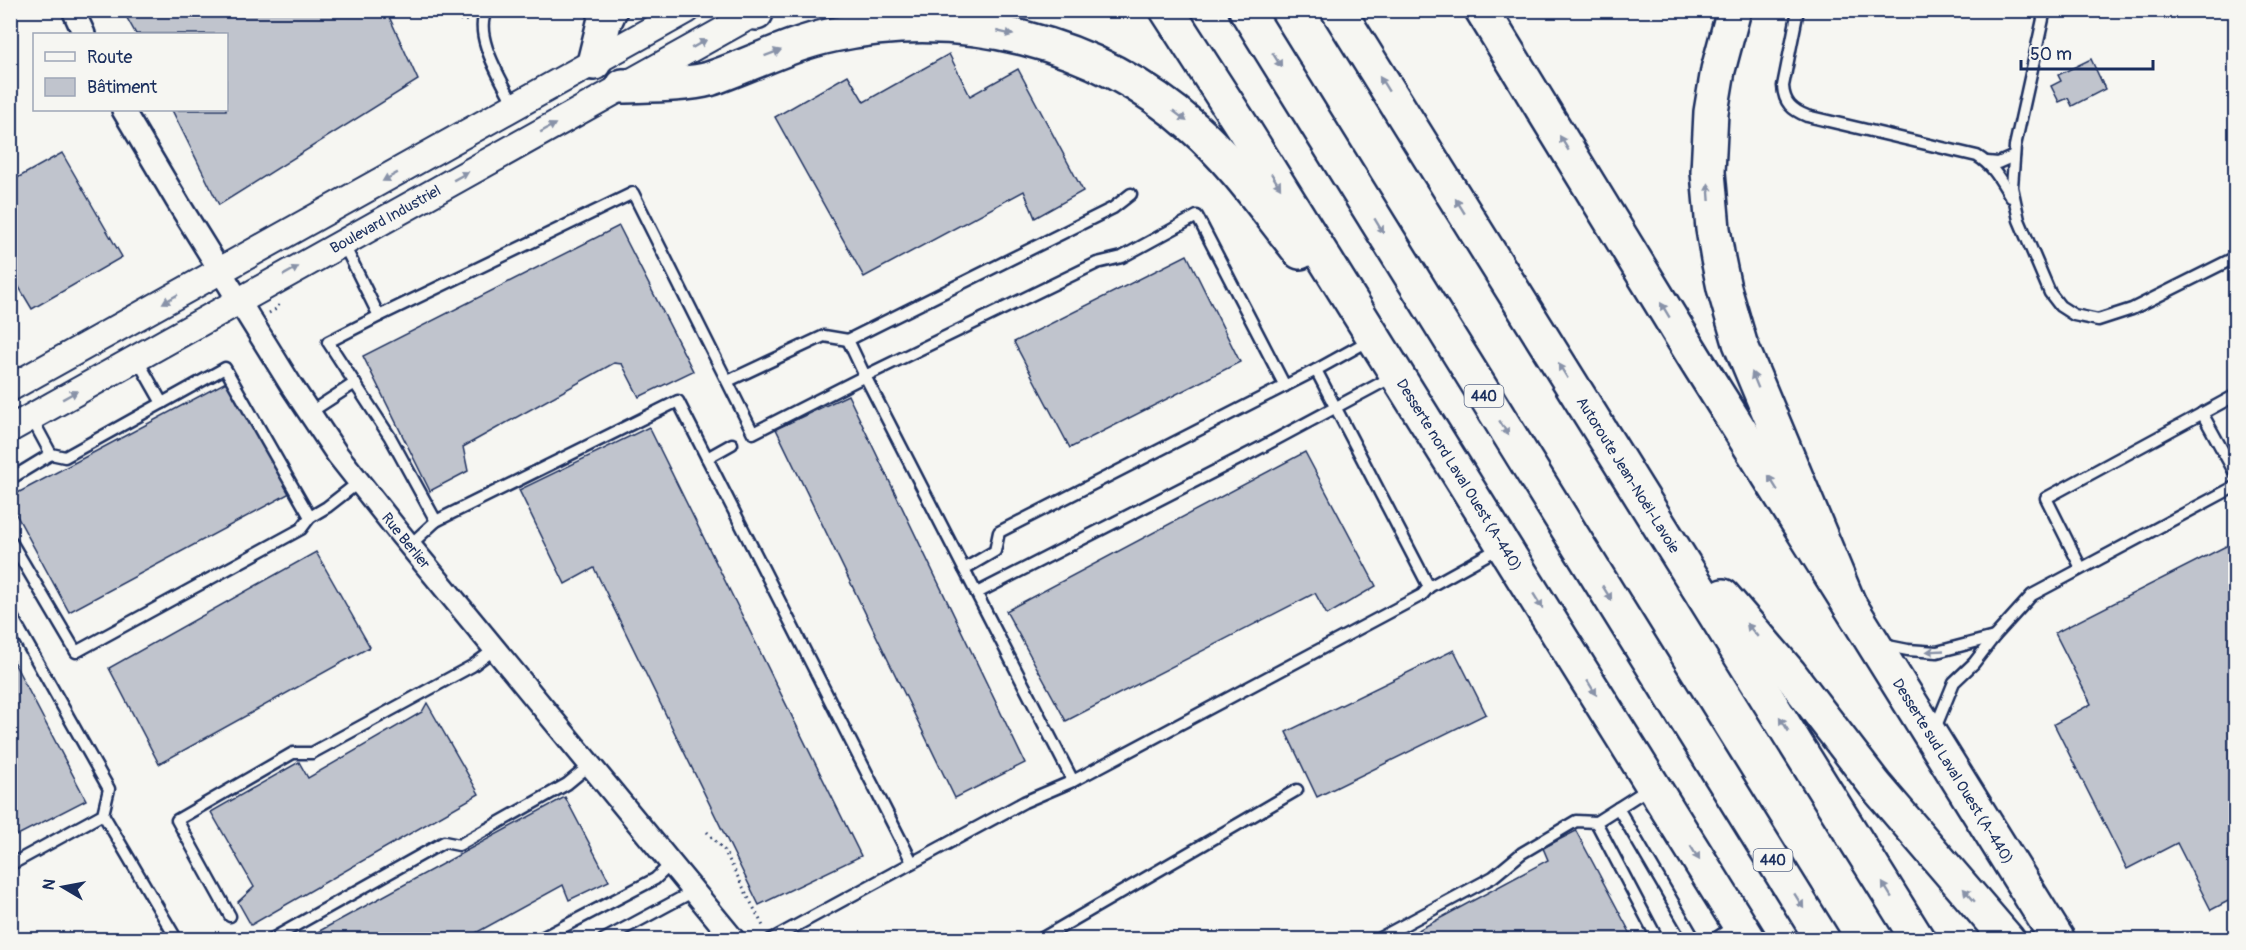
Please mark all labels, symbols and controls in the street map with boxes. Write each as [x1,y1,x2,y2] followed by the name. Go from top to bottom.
[996,29,1015,38] one-way arrow
[33,33,228,111] legend
[2021,33,2153,71] scale bar
[691,39,708,49] one-way arrow
[2030,43,2072,66] text: 50 m
[87,46,132,69] text: Route
[764,48,782,58] one-way arrow
[1271,52,1282,68] one-way arrow
[87,76,158,99] text: Bâtiment
[1378,76,1389,92] one-way arrow
[1172,110,1188,123] one-way arrow
[540,123,557,133] one-way arrow
[1558,135,1569,152] one-way arrow
[382,172,399,182] one-way arrow
[453,172,470,182] one-way arrow
[1270,173,1281,189] one-way arrow
[327,181,444,258] street label: Boulevard Industriel
[1705,182,1714,201] one-way arrow
[1455,198,1466,214] one-way arrow
[1374,218,1385,234] one-way arrow
[283,266,299,277] one-way arrow
[161,294,178,304] one-way arrow
[1660,302,1671,318] one-way arrow
[1558,363,1569,379] one-way arrow
[1750,371,1760,389] one-way arrow
[1392,376,1526,575] street label: Desserte nord Laval Ouest (A-440)
[1464,385,1504,407] road number: 440
[62,390,79,400] one-way arrow
[1572,394,1684,557] street label: Autoroute Jean-Noël-Lavoie
[1498,420,1509,436] one-way arrow
[1768,475,1779,491] one-way arrow
[377,509,435,574] street label: Rue Berlier
[1601,585,1612,601] one-way arrow
[1533,593,1544,609] one-way arrow
[1746,623,1759,638] one-way arrow
[1925,647,1944,656] one-way arrow
[1888,675,2017,868] street label: Desserte sud Laval Ouest (A-440)
[1587,679,1598,696] one-way arrow
[1778,716,1789,733] one-way arrow
[1690,845,1701,861] one-way arrow
[1754,849,1792,871] road number: 440
[33,857,93,917] north arrow
[38,877,60,892] text: N
[1881,882,1892,898] one-way arrow
[1963,887,1976,903] one-way arrow
[1793,893,1804,909] one-way arrow

